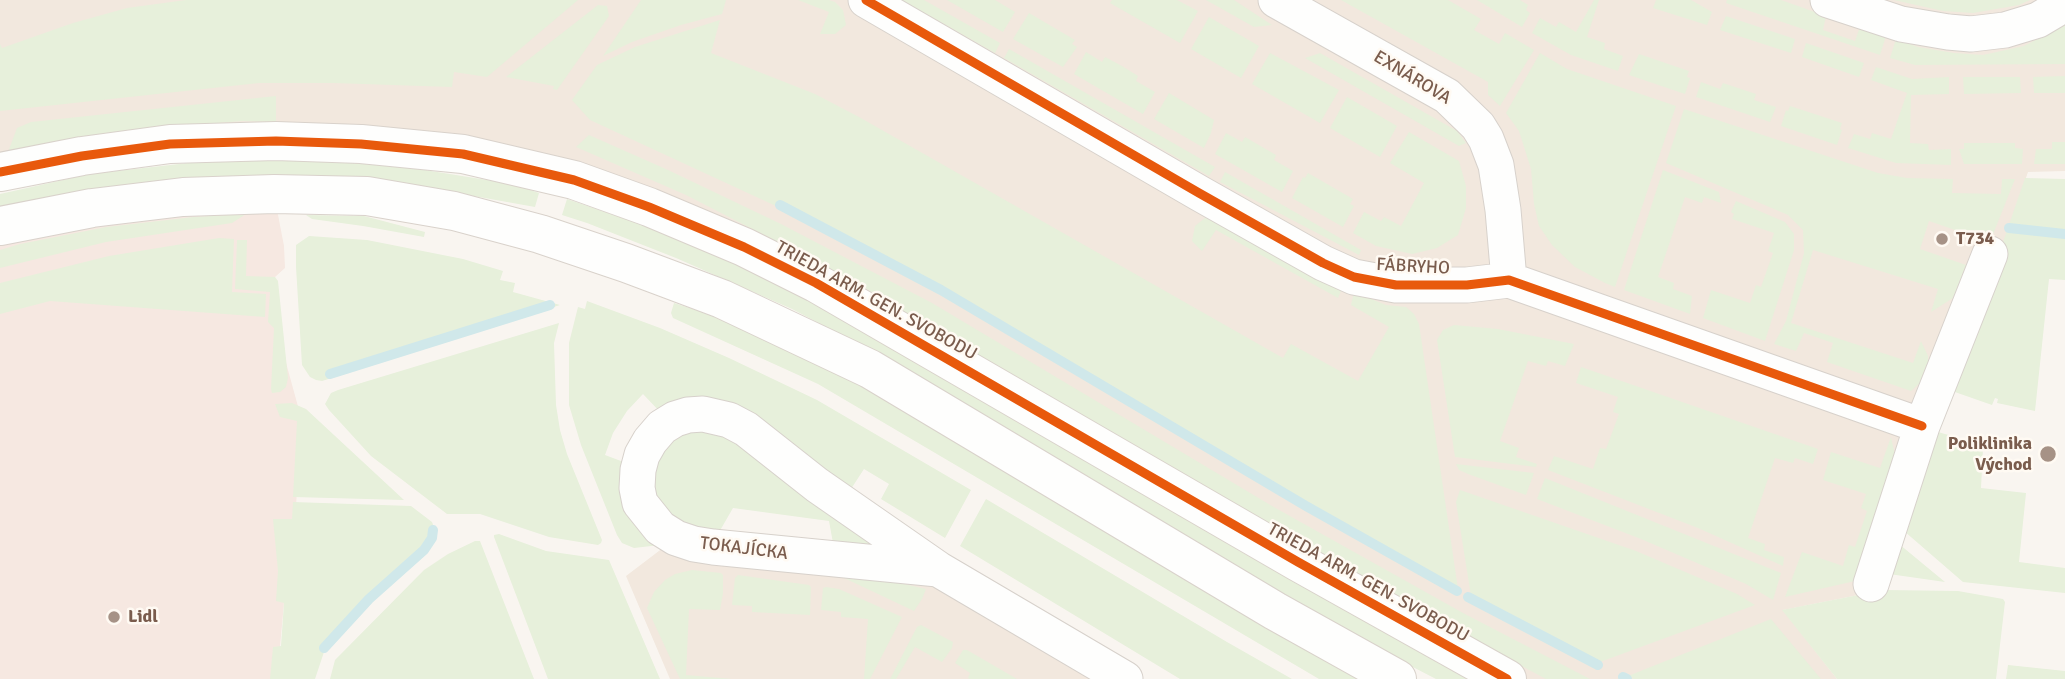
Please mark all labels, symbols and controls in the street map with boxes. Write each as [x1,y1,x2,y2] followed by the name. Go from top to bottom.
[1369,46,1455,110] street label: EXNÁROVA
[1956,228,1994,250] place label: T734
[1934,231,1950,247] marker: T734
[772,237,980,365] street label: TRIEDA ARM. GEN. SVOBODU
[1376,254,1450,280] street label: FÁBRYHO
[1948,433,2032,476] place label: Poliklinika Východ
[2038,444,2058,464] marker: Poliklinika Východ
[1264,519,1472,647] street label: TRIEDA ARM. GEN. SVOBODU
[699,533,789,565] street label: TOKAJÍCKA
[128,606,158,628] place label: Lidl
[106,609,122,625] marker: Lidl

